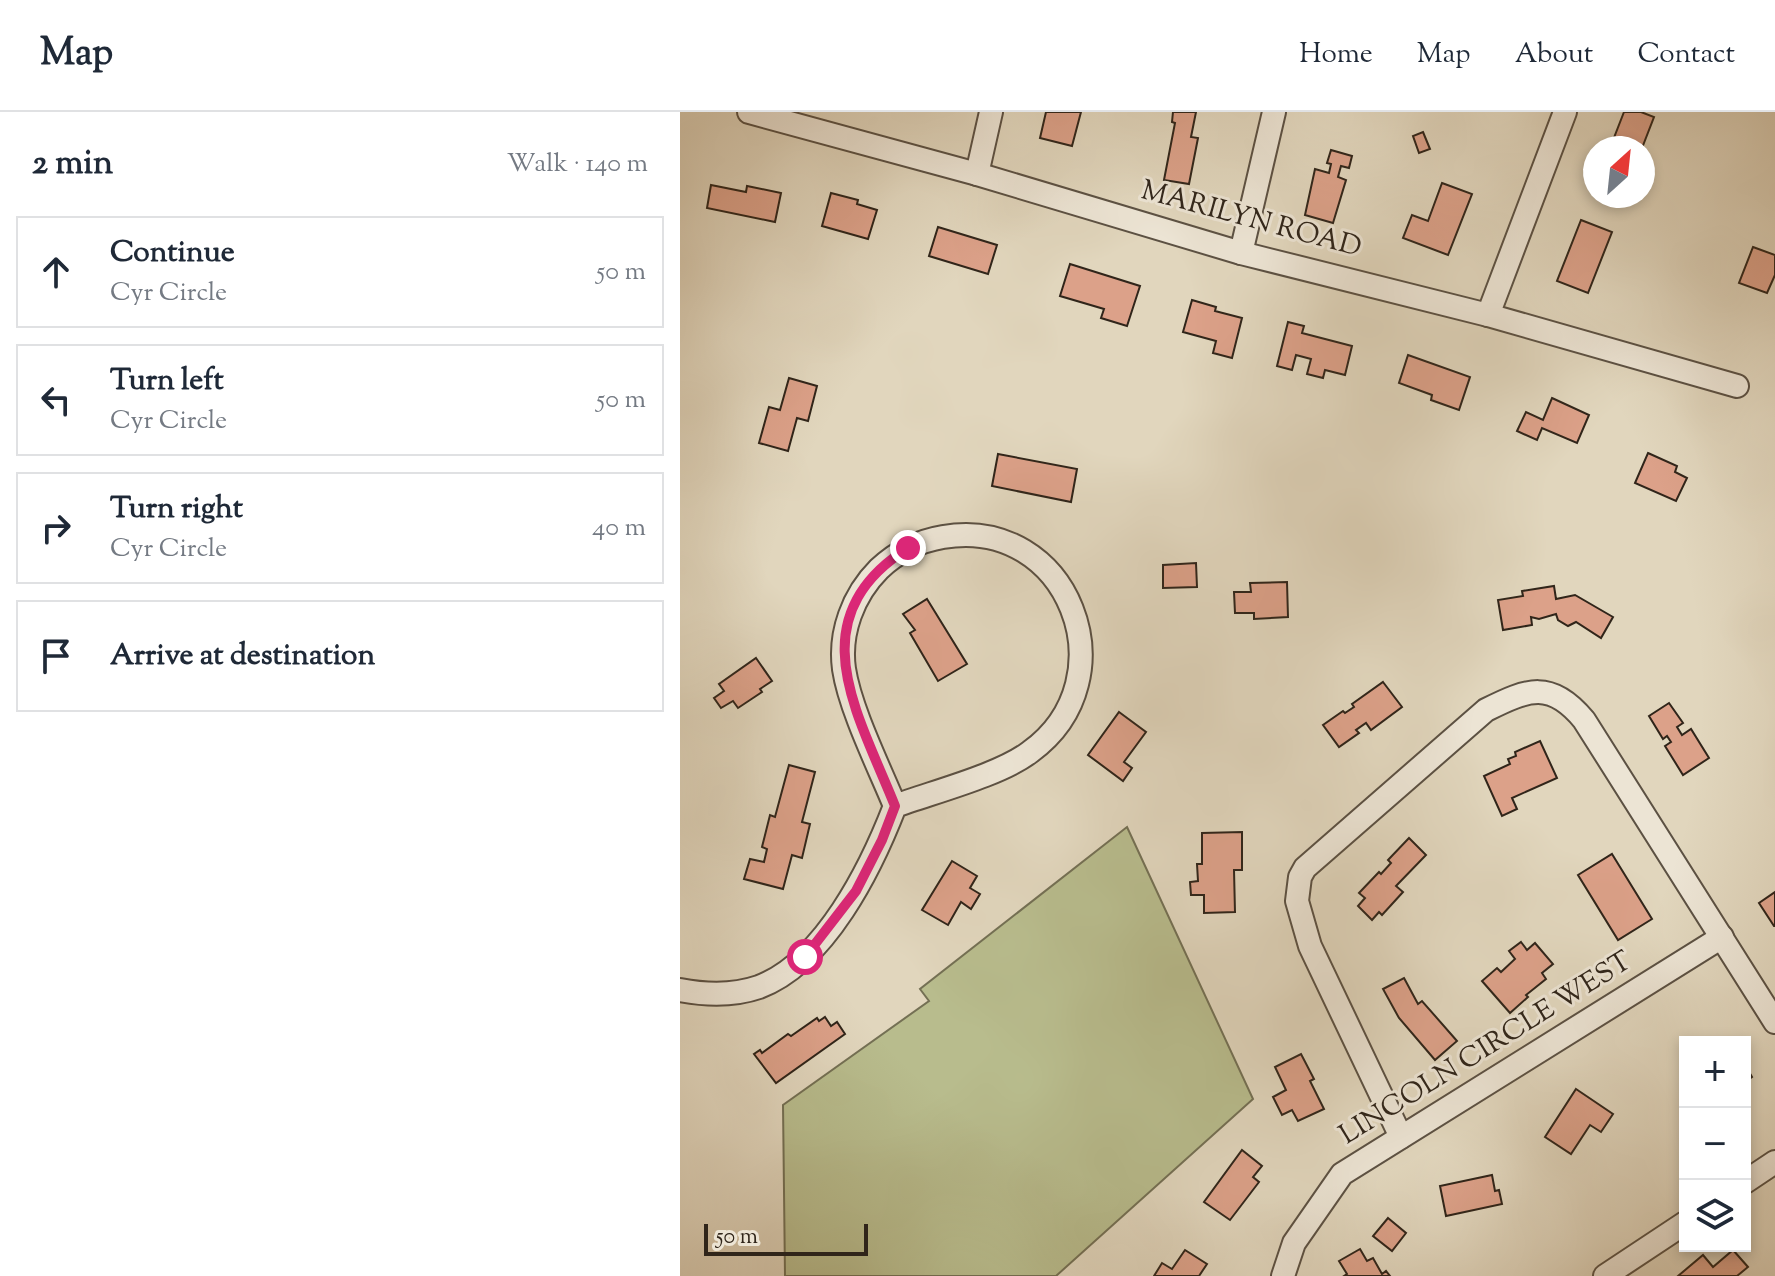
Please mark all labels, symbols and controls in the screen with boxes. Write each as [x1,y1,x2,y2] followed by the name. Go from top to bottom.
[40,28,113,82] text: Map
[1299,35,1373,75] text: Home
[1417,35,1471,75] text: Map
[1515,35,1593,75] text: About
[1637,35,1735,75] text: Contact
[1583,136,1655,208] north arrow
[32,140,113,189] text: 2 min
[507,146,648,183] text: Walk · 140 m
[1136,171,1366,269] street label: MARILYN ROAD
[110,232,235,275] text: Continue
[34,250,78,294] icon: ahead
[596,254,646,291] text: 50 m
[110,275,227,312] text: Cyr Circle
[110,360,224,403] text: Turn left
[34,378,78,422] icon: left
[596,382,646,419] text: 50 m
[110,403,227,440] text: Cyr Circle
[110,488,243,531] text: Turn right
[34,506,78,550] icon: right
[592,510,646,547] text: 40 m
[890,530,926,566] route end
[110,531,227,568] text: Cyr Circle
[34,634,78,678] icon: arrive
[110,635,375,678] text: Arrive at destination
[787,939,823,975] route start
[1332,942,1640,1155] street label: LINCOLN CIRCLE WEST
[1679,1036,1751,1252] map controls
[1679,1036,1751,1108] button: +
[1679,1108,1751,1180] button: −
[1679,1180,1751,1252] button: layers
[704,1220,868,1256] scale bar
[716,1222,758,1254] text: 50 m

